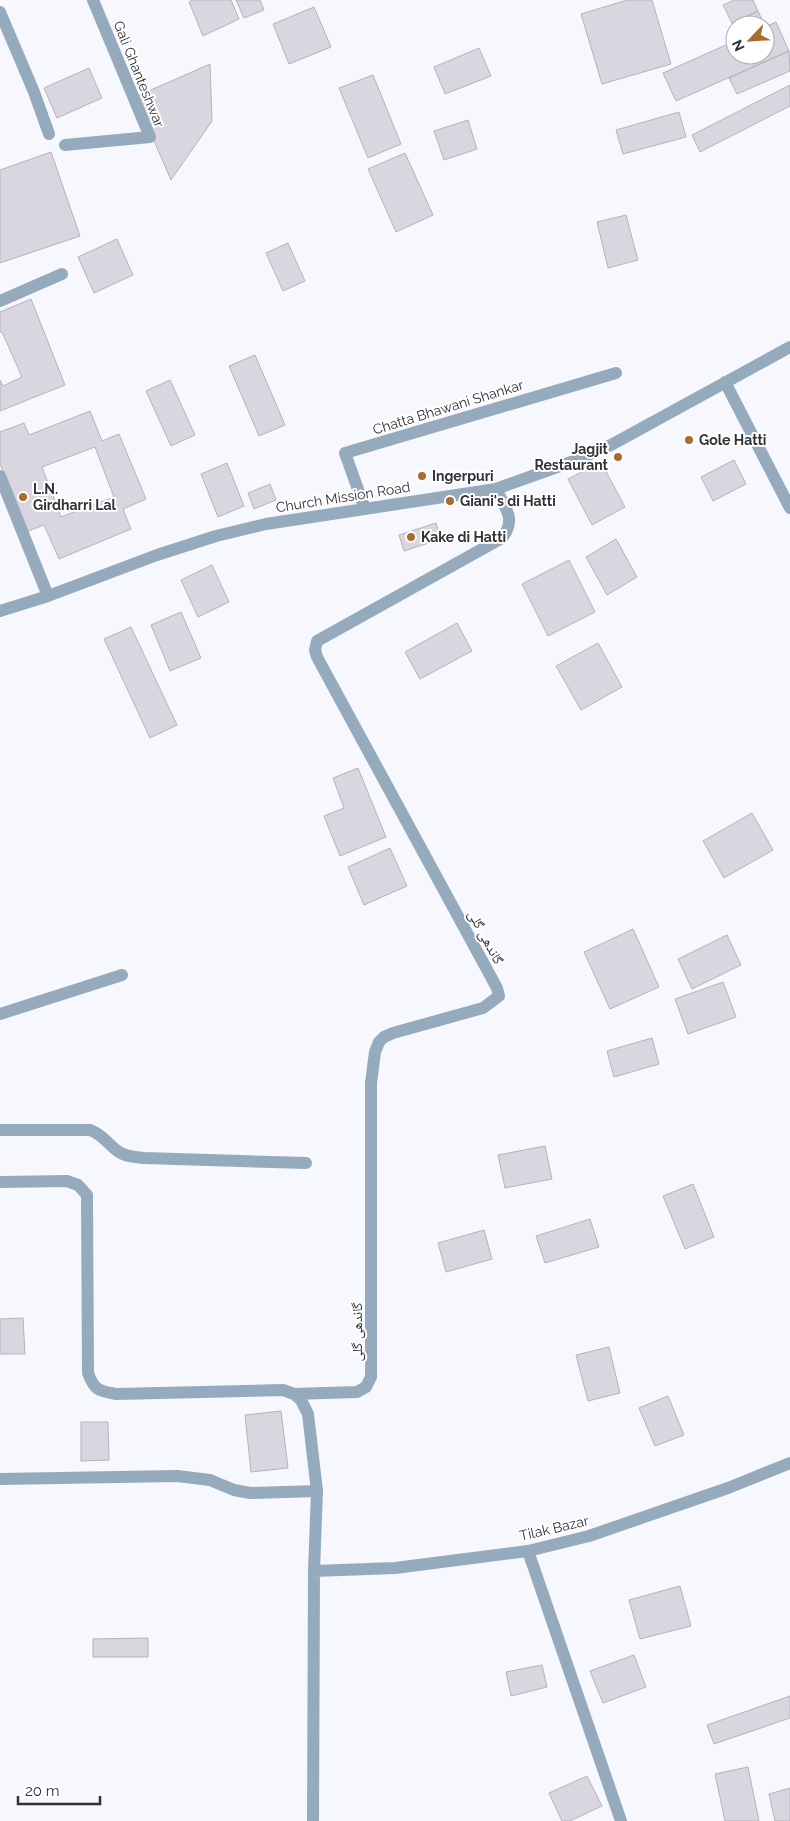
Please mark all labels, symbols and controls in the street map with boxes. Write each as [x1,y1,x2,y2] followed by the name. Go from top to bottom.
[725,15,775,65] north arrow
[110,18,168,130] street label: Gali Ghanteshwar
[729,37,748,54] text: N
[371,376,525,438] street label: Chatta Bhawani Shankar
[699,432,766,448] place label: Gole Hatti
[683,434,695,446] marker: Gole Hatti
[534,441,609,473] place label: Jagjit Restaurant
[612,451,624,463] marker: Jagjit Restaurant
[432,468,494,484] place label: Ingerpuri
[416,470,428,482] marker: Ingerpuri
[275,478,411,516] street label: Church Mission Road
[33,481,117,513] place label: L.N. Girdharri Lal
[17,491,29,503] marker: L.N. Girdharri Lal
[460,493,556,509] place label: Giani's di Hatti
[444,495,456,507] marker: Giani's di Hatti
[421,529,506,545] place label: Kake di Hatti
[405,531,417,543] marker: Kake di Hatti
[464,907,507,967] street label: گاندھی گلی
[349,1302,366,1362] street label: گاندھی گلی
[518,1512,590,1544] street label: Tilak Bazar
[18,1774,100,1806] scale bar
[25,1782,60,1800] text: 20 m

